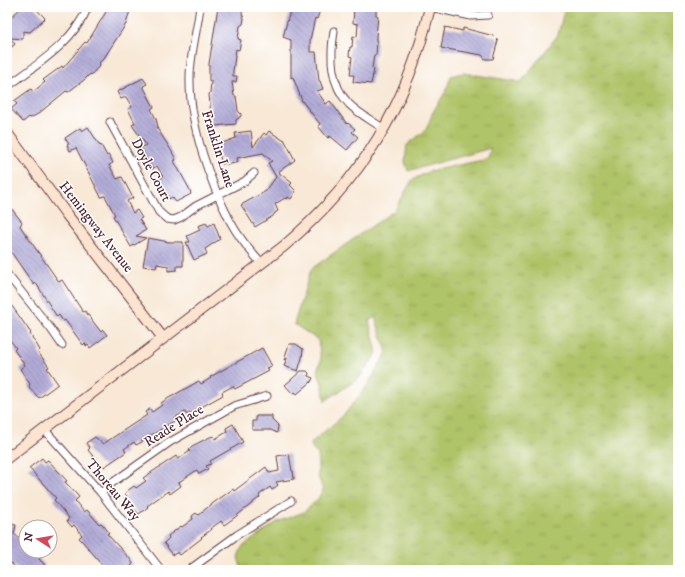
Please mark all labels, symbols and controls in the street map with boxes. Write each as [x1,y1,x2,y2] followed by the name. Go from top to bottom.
[197,108,239,190] street label: Franklin Lane
[127,135,175,205] street label: Doyle Court
[55,178,137,276] street label: Hemingway Avenue
[141,401,207,451] street label: Reade Place
[82,455,145,525] street label: Thoreau Way
[18,519,58,559] north arrow
[21,531,37,543] text: N

